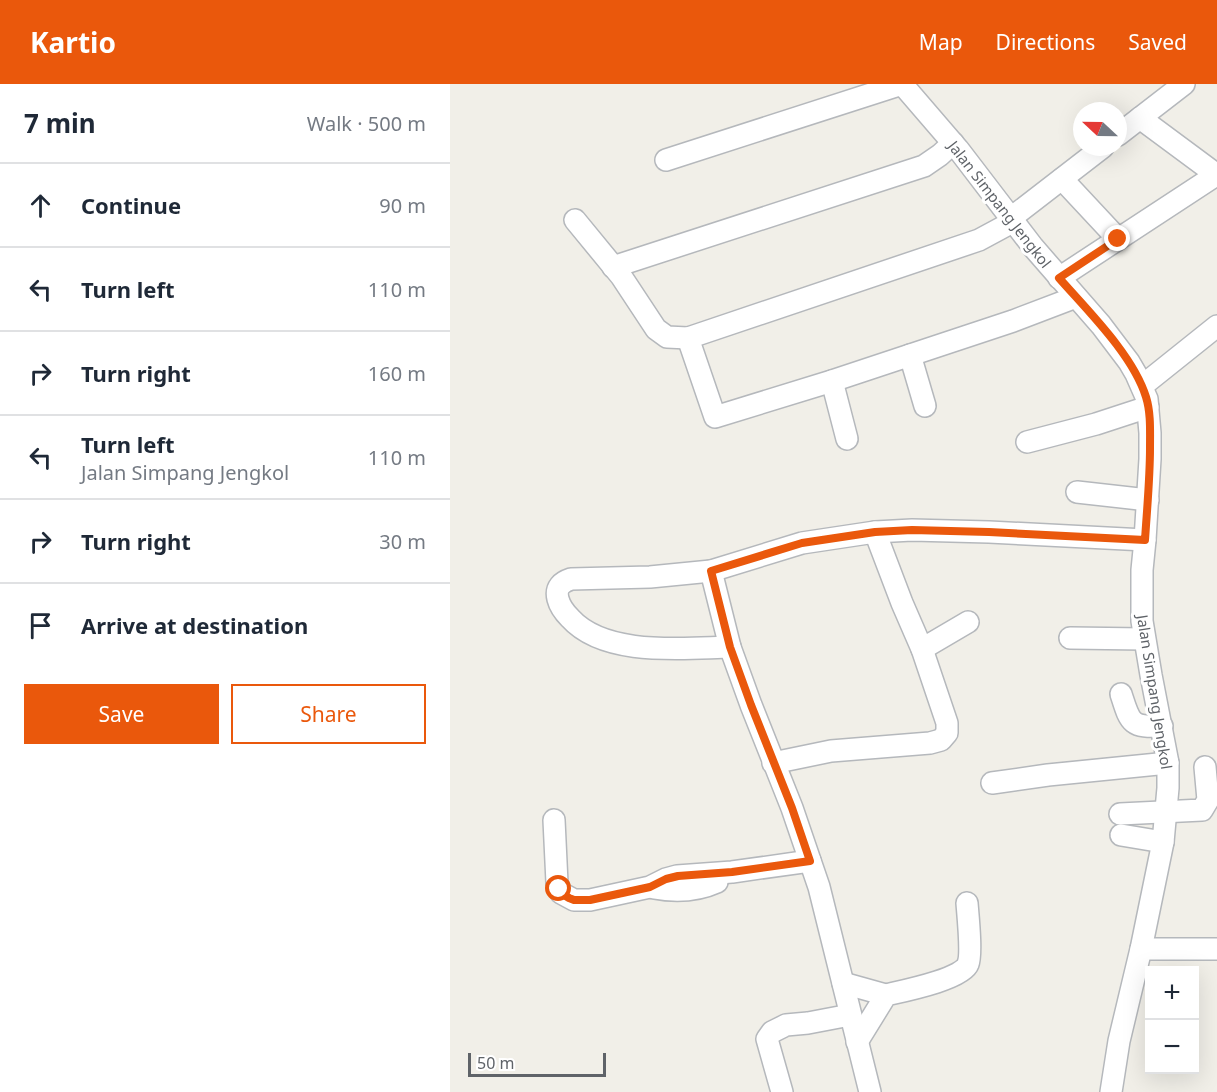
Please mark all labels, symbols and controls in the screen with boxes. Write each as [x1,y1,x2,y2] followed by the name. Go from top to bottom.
[30,23,116,61] text: Kartio
[919,28,963,56] text: Map
[996,28,1095,56] text: Directions
[1128,28,1187,56] text: Saved
[1073,102,1127,156] north arrow
[24,105,96,141] text: 7 min
[307,110,426,137] text: Walk · 500 m
[943,135,1056,272] street label: Jalan Simpang Jengkol
[24,189,57,222] icon: ahead
[81,190,181,220] text: Continue
[379,192,426,219] text: 90 m
[1104,225,1130,251] route end
[24,273,57,306] icon: left
[81,274,175,304] text: Turn left
[368,276,426,303] text: 110 m
[24,357,57,390] icon: right
[81,358,191,388] text: Turn right
[368,360,426,387] text: 160 m
[81,429,175,459] text: Turn left
[24,441,57,474] icon: left
[368,444,426,471] text: 110 m
[81,459,289,486] text: Jalan Simpang Jengkol
[24,525,57,558] icon: right
[81,526,191,556] text: Turn right
[379,528,426,555] text: 30 m
[24,609,57,642] icon: arrive
[81,610,308,640] text: Arrive at destination
[1133,611,1177,771] street label: Jalan Simpang Jengkol
[24,684,219,744] button: Save
[231,684,426,744] button: Share
[545,875,571,901] route start
[1145,966,1199,1074] map controls
[1145,966,1199,1020] button: +
[1145,1020,1199,1074] button: −
[468,1050,606,1078] scale bar
[477,1052,514,1074] text: 50 m

